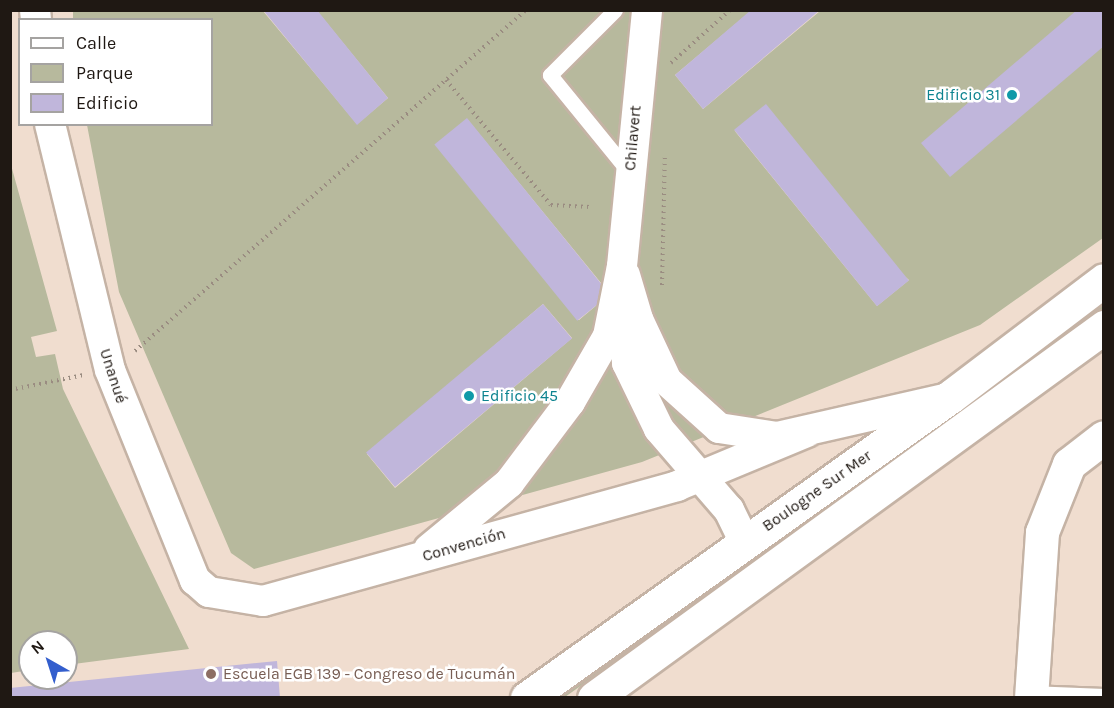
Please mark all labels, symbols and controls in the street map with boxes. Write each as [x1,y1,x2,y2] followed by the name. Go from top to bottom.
[18,18,213,126] legend
[76,32,116,54] text: Calle
[76,62,133,84] text: Parque
[926,85,1000,105] place label: Edificio 31
[1005,88,1019,102] marker: Edificio 31
[76,92,138,114] text: Edificio
[621,105,645,171] street label: Chilavert
[95,346,131,406] street label: Unanué
[481,386,558,406] place label: Edificio 45
[462,389,476,403] marker: Edificio 45
[759,446,875,536] street label: Boulogne Sur Mer
[420,524,508,566] street label: Convención
[18,630,78,690] north arrow
[27,636,48,658] text: N
[223,664,516,684] place label: Escuela EGB 139 - Congreso de Tucumán
[204,667,218,681] marker: Escuela EGB 139 - Congreso de Tucumán

